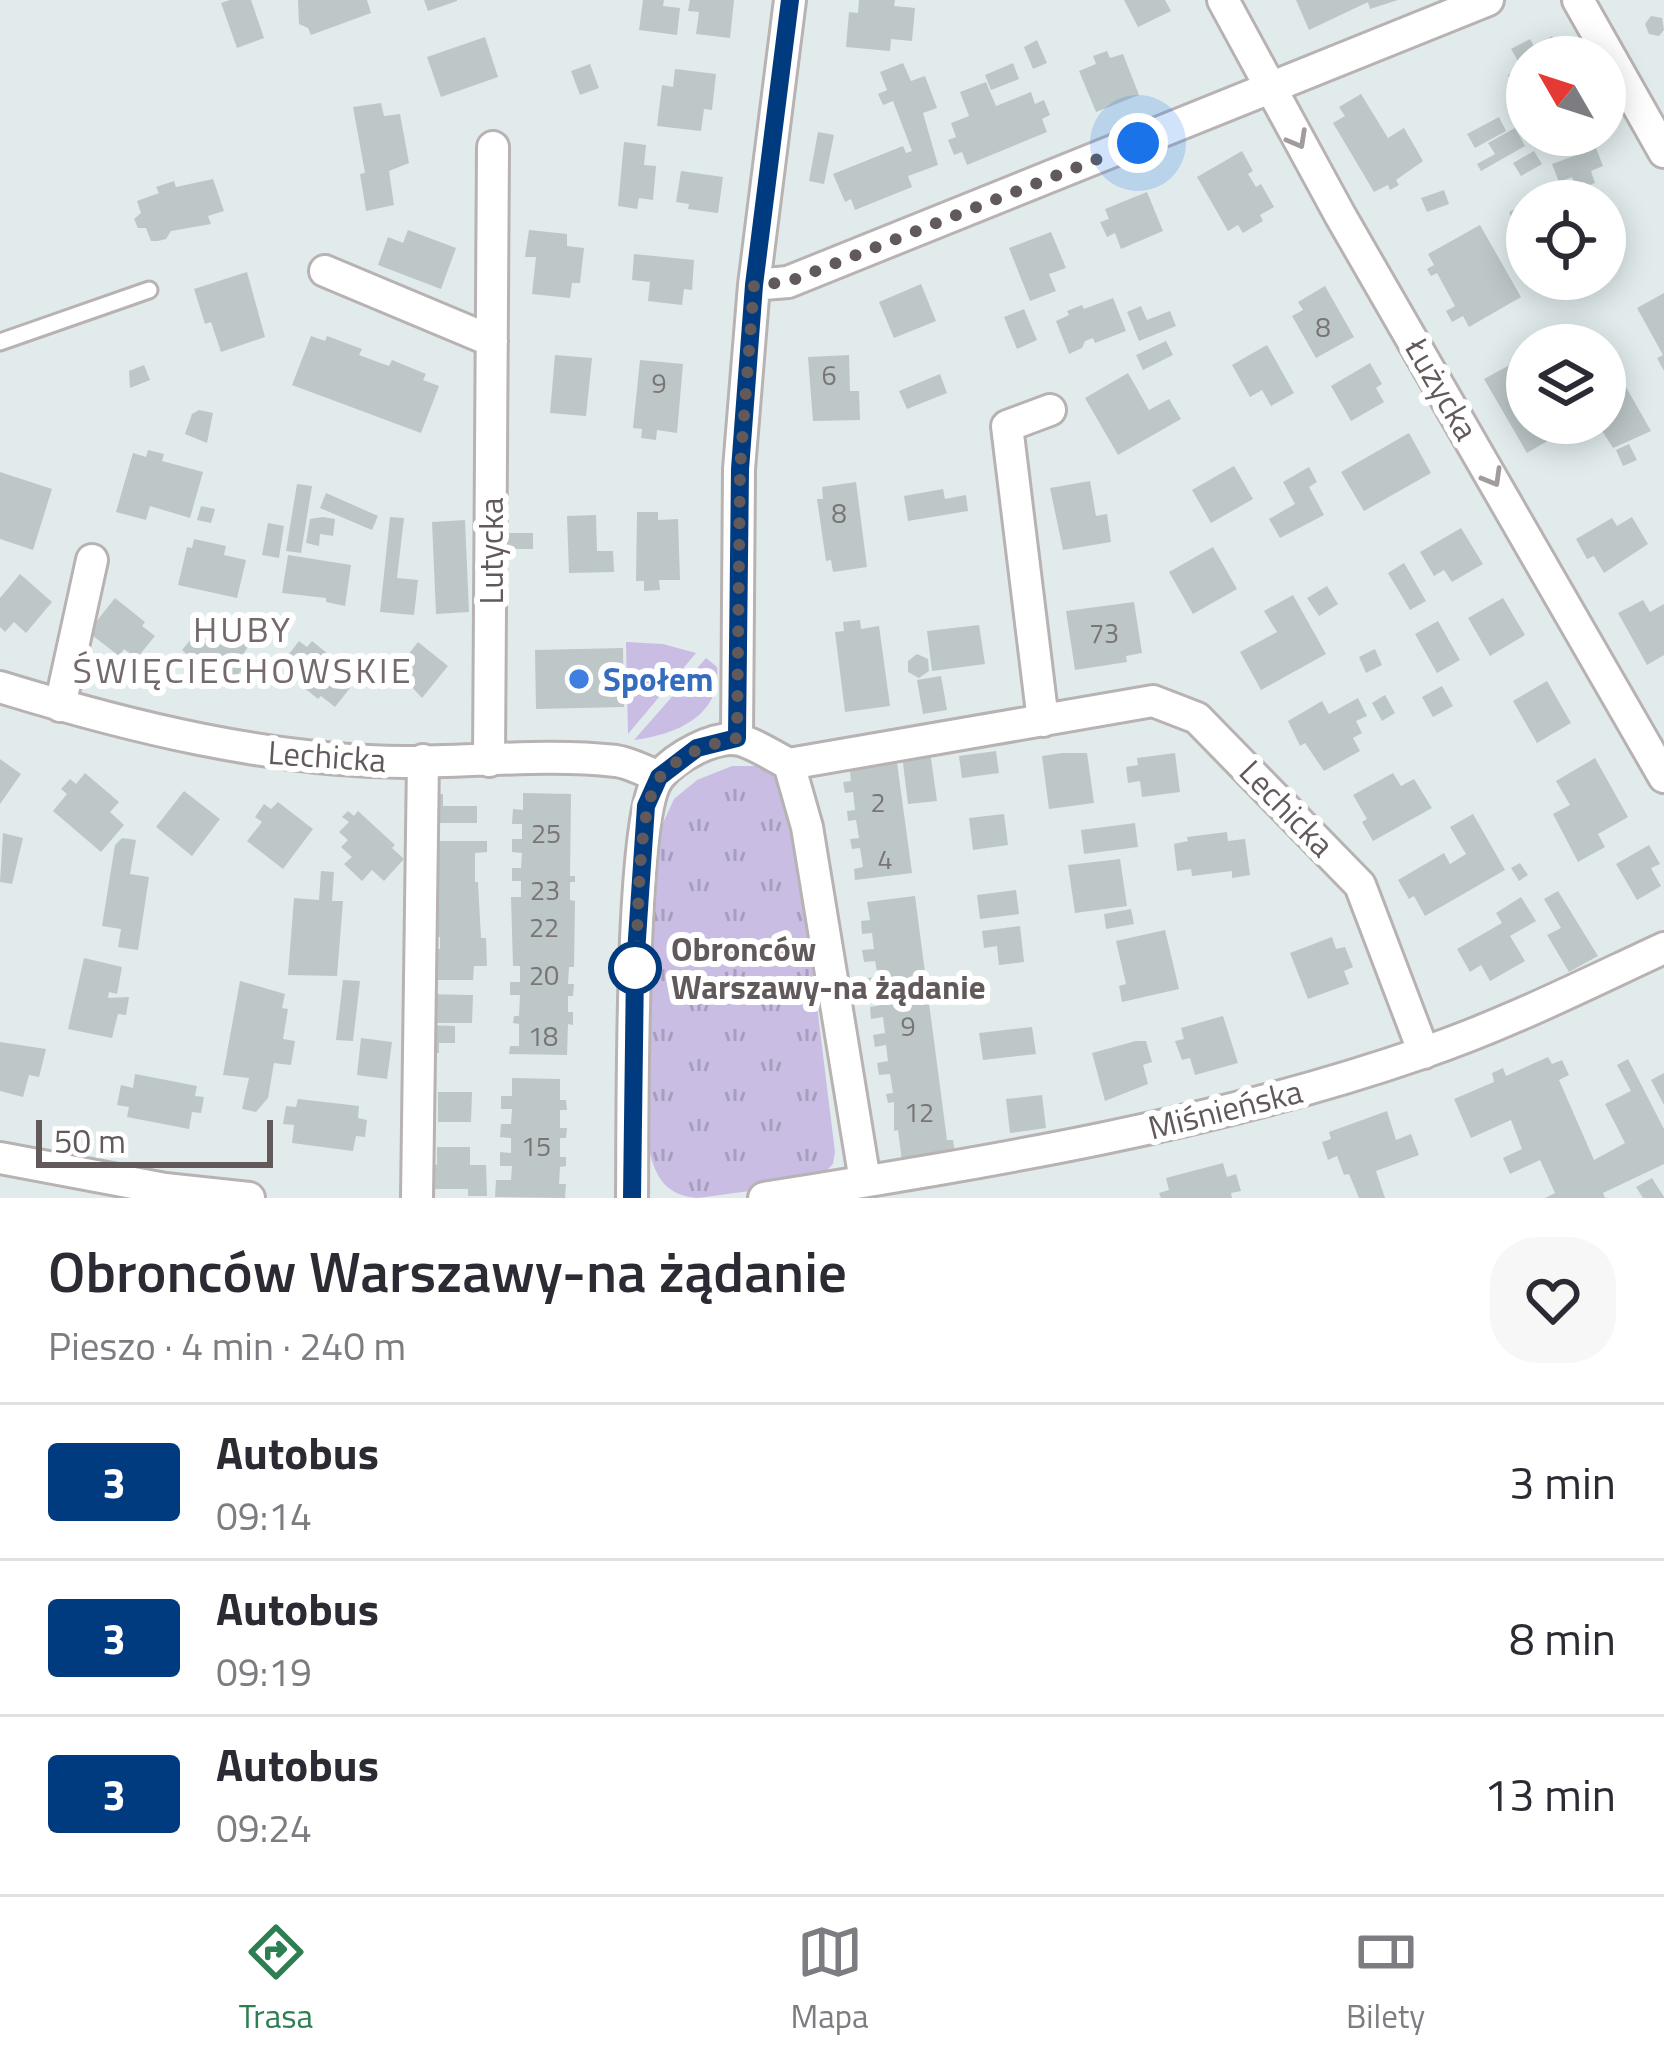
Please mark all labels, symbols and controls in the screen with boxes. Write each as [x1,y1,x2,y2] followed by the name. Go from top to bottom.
[1506,36,1626,156] north arrow
[1506,36,1626,444] map controls
[1108,113,1168,173] your location
[1283,128,1306,149] one-way arrow
[1506,180,1626,300] button: locate
[1315,306,1331,347] house number: 8
[1506,324,1626,444] button: layers
[1392,328,1491,449] street label: Łużycka
[821,354,837,395] house number: 6
[651,362,667,403] house number: 9
[1478,465,1501,487] one-way arrow
[831,492,847,533] house number: 8
[466,497,516,605] street label: Lutycka
[72,601,414,697] district label: HUBY ŚWIĘCIECHOWSKIE
[1089,612,1119,653] house number: 73
[603,654,714,704] place label: Społem
[566,666,592,692] marker: Społem
[266,727,388,785] street label: Lechicka
[1228,748,1346,868] street label: Lechicka
[870,781,886,822] house number: 2
[531,812,561,853] house number: 25
[877,838,893,879] house number: 4
[530,869,560,910] house number: 23
[529,906,559,947] house number: 22
[671,924,986,1012] place label: Obronców Warszawy-na żądanie
[610,943,660,993] marker: Obronców Warszawy-na żądanie
[529,954,559,995] house number: 20
[900,1005,916,1046] house number: 9
[528,1015,558,1056] house number: 18
[1143,1066,1307,1152] street label: Miśnieńska
[904,1091,934,1132] house number: 12
[36,1114,273,1167] scale bar
[54,1116,126,1166] text: 50 m
[521,1125,551,1166] house number: 15
[48,1227,847,1314] text: Obronców Warszawy-na żądanie
[1490,1237,1616,1363] button: heart
[48,1316,406,1375] text: Pieszo · 4 min · 240 m
[216,1418,379,1486] text: Autobus
[1509,1448,1616,1516] text: 3 min
[102,1450,126,1514] text: 3
[216,1486,312,1545] text: 09:14
[216,1574,379,1642] text: Autobus
[1509,1604,1616,1672] text: 8 min
[102,1606,126,1670] text: 3
[216,1642,312,1701] text: 09:19
[216,1730,379,1798] text: Autobus
[1484,1760,1616,1828] text: 13 min
[102,1762,126,1826] text: 3
[216,1798,312,1857] text: 09:24
[239,1919,313,2041] tab: Trasa
[790,1919,869,2041] tab: Mapa
[1346,1919,1425,2041] tab: Bilety

